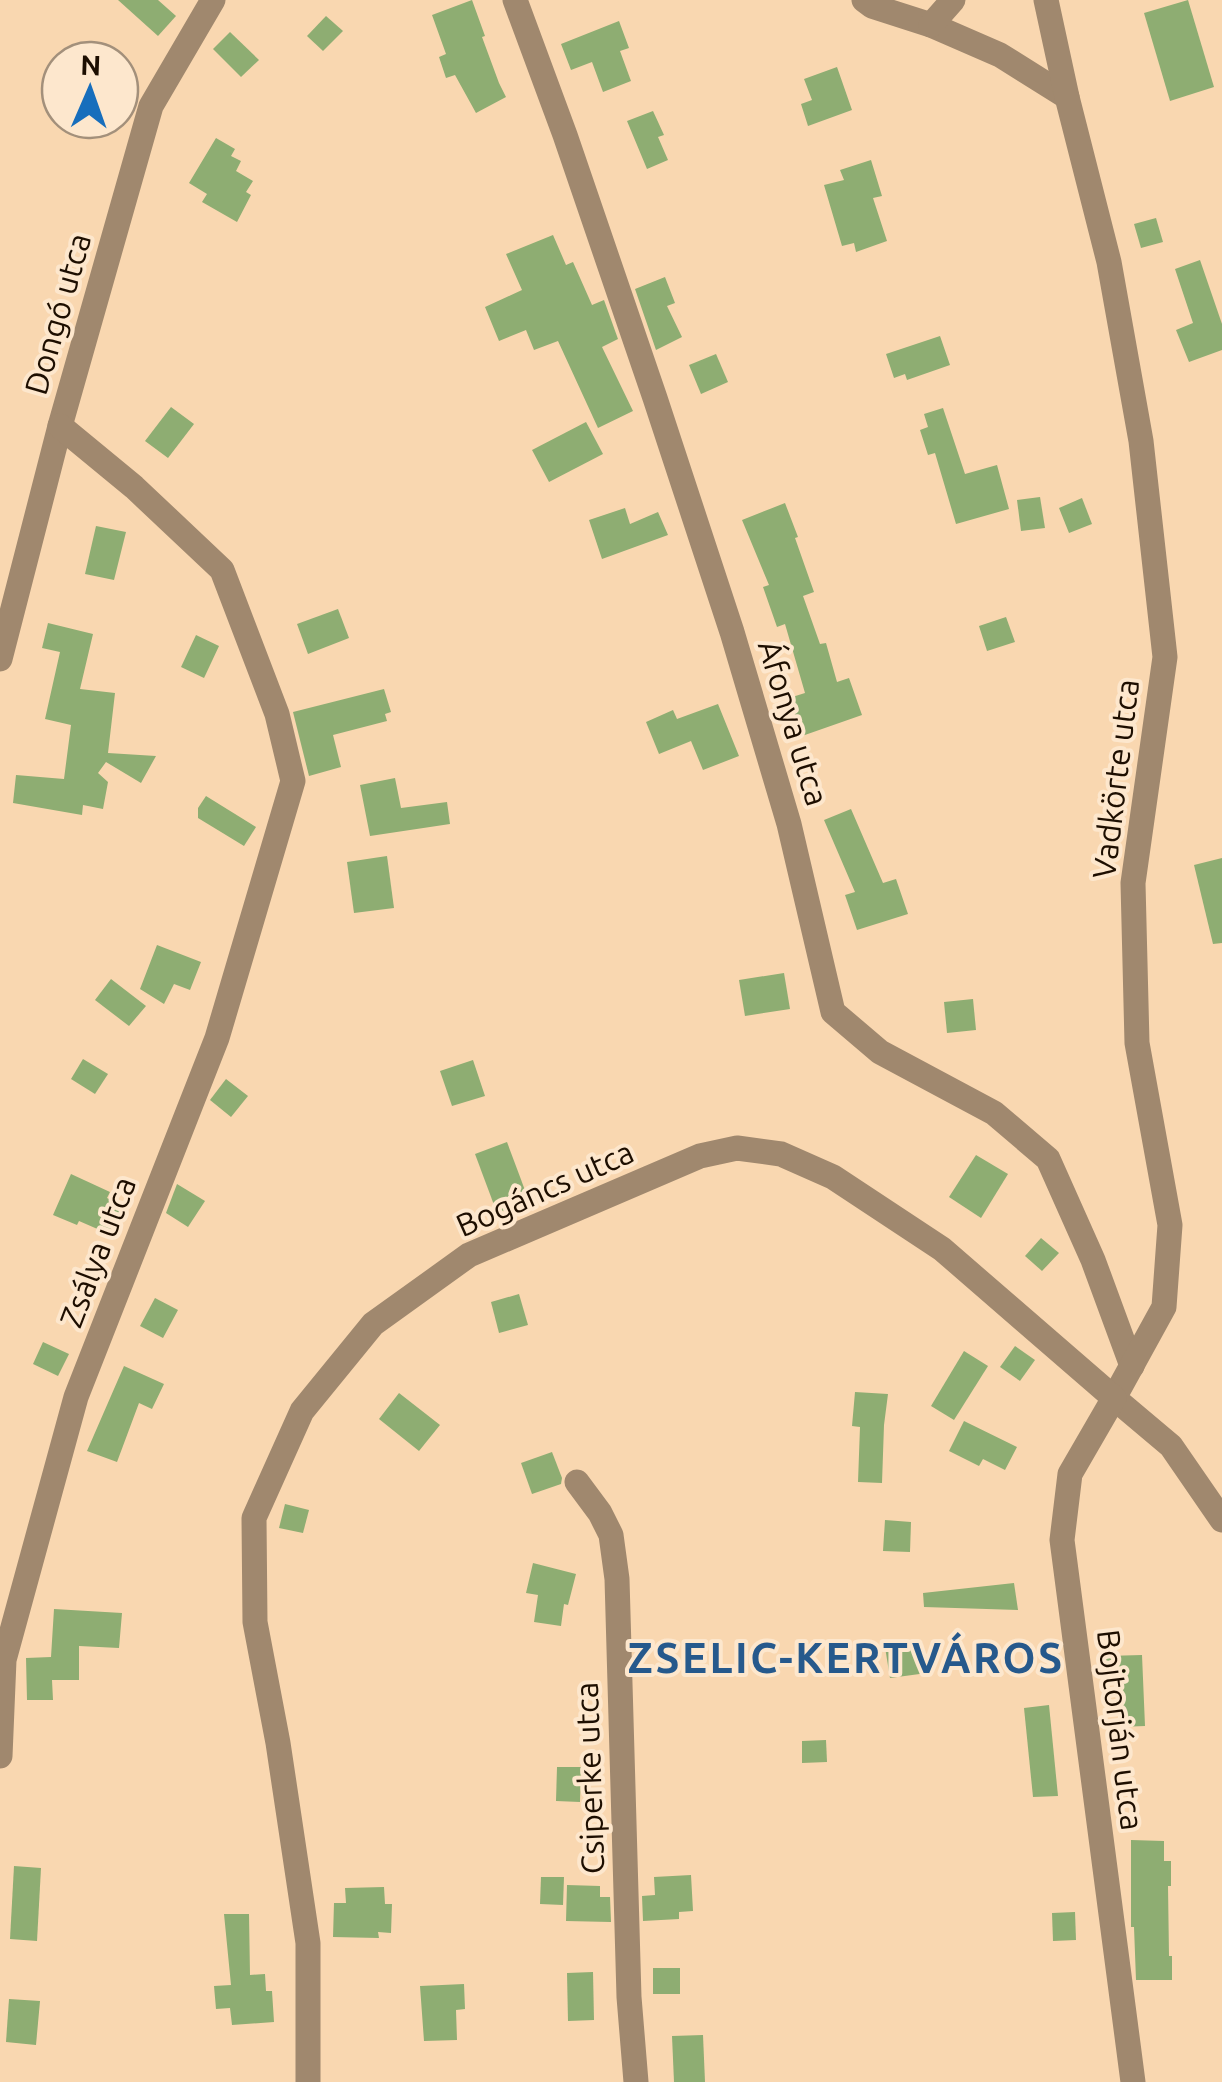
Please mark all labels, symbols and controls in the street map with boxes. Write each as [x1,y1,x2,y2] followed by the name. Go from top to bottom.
[40,40,140,140] north arrow
[80,49,102,80] text: N
[17,229,97,399] street label: Dongó utca
[752,636,836,810] street label: Áfonya utca
[1085,677,1145,881] street label: Vadkörte utca
[450,1133,639,1243] street label: Bogáncs utca
[52,1171,142,1332] street label: Zsálya utca
[1091,1627,1151,1832] street label: Bojtorján utca
[628,1631,1065,1681] district label: ZSELIC-KERTVÁROS
[568,1681,610,1875] street label: Csiperke utca

